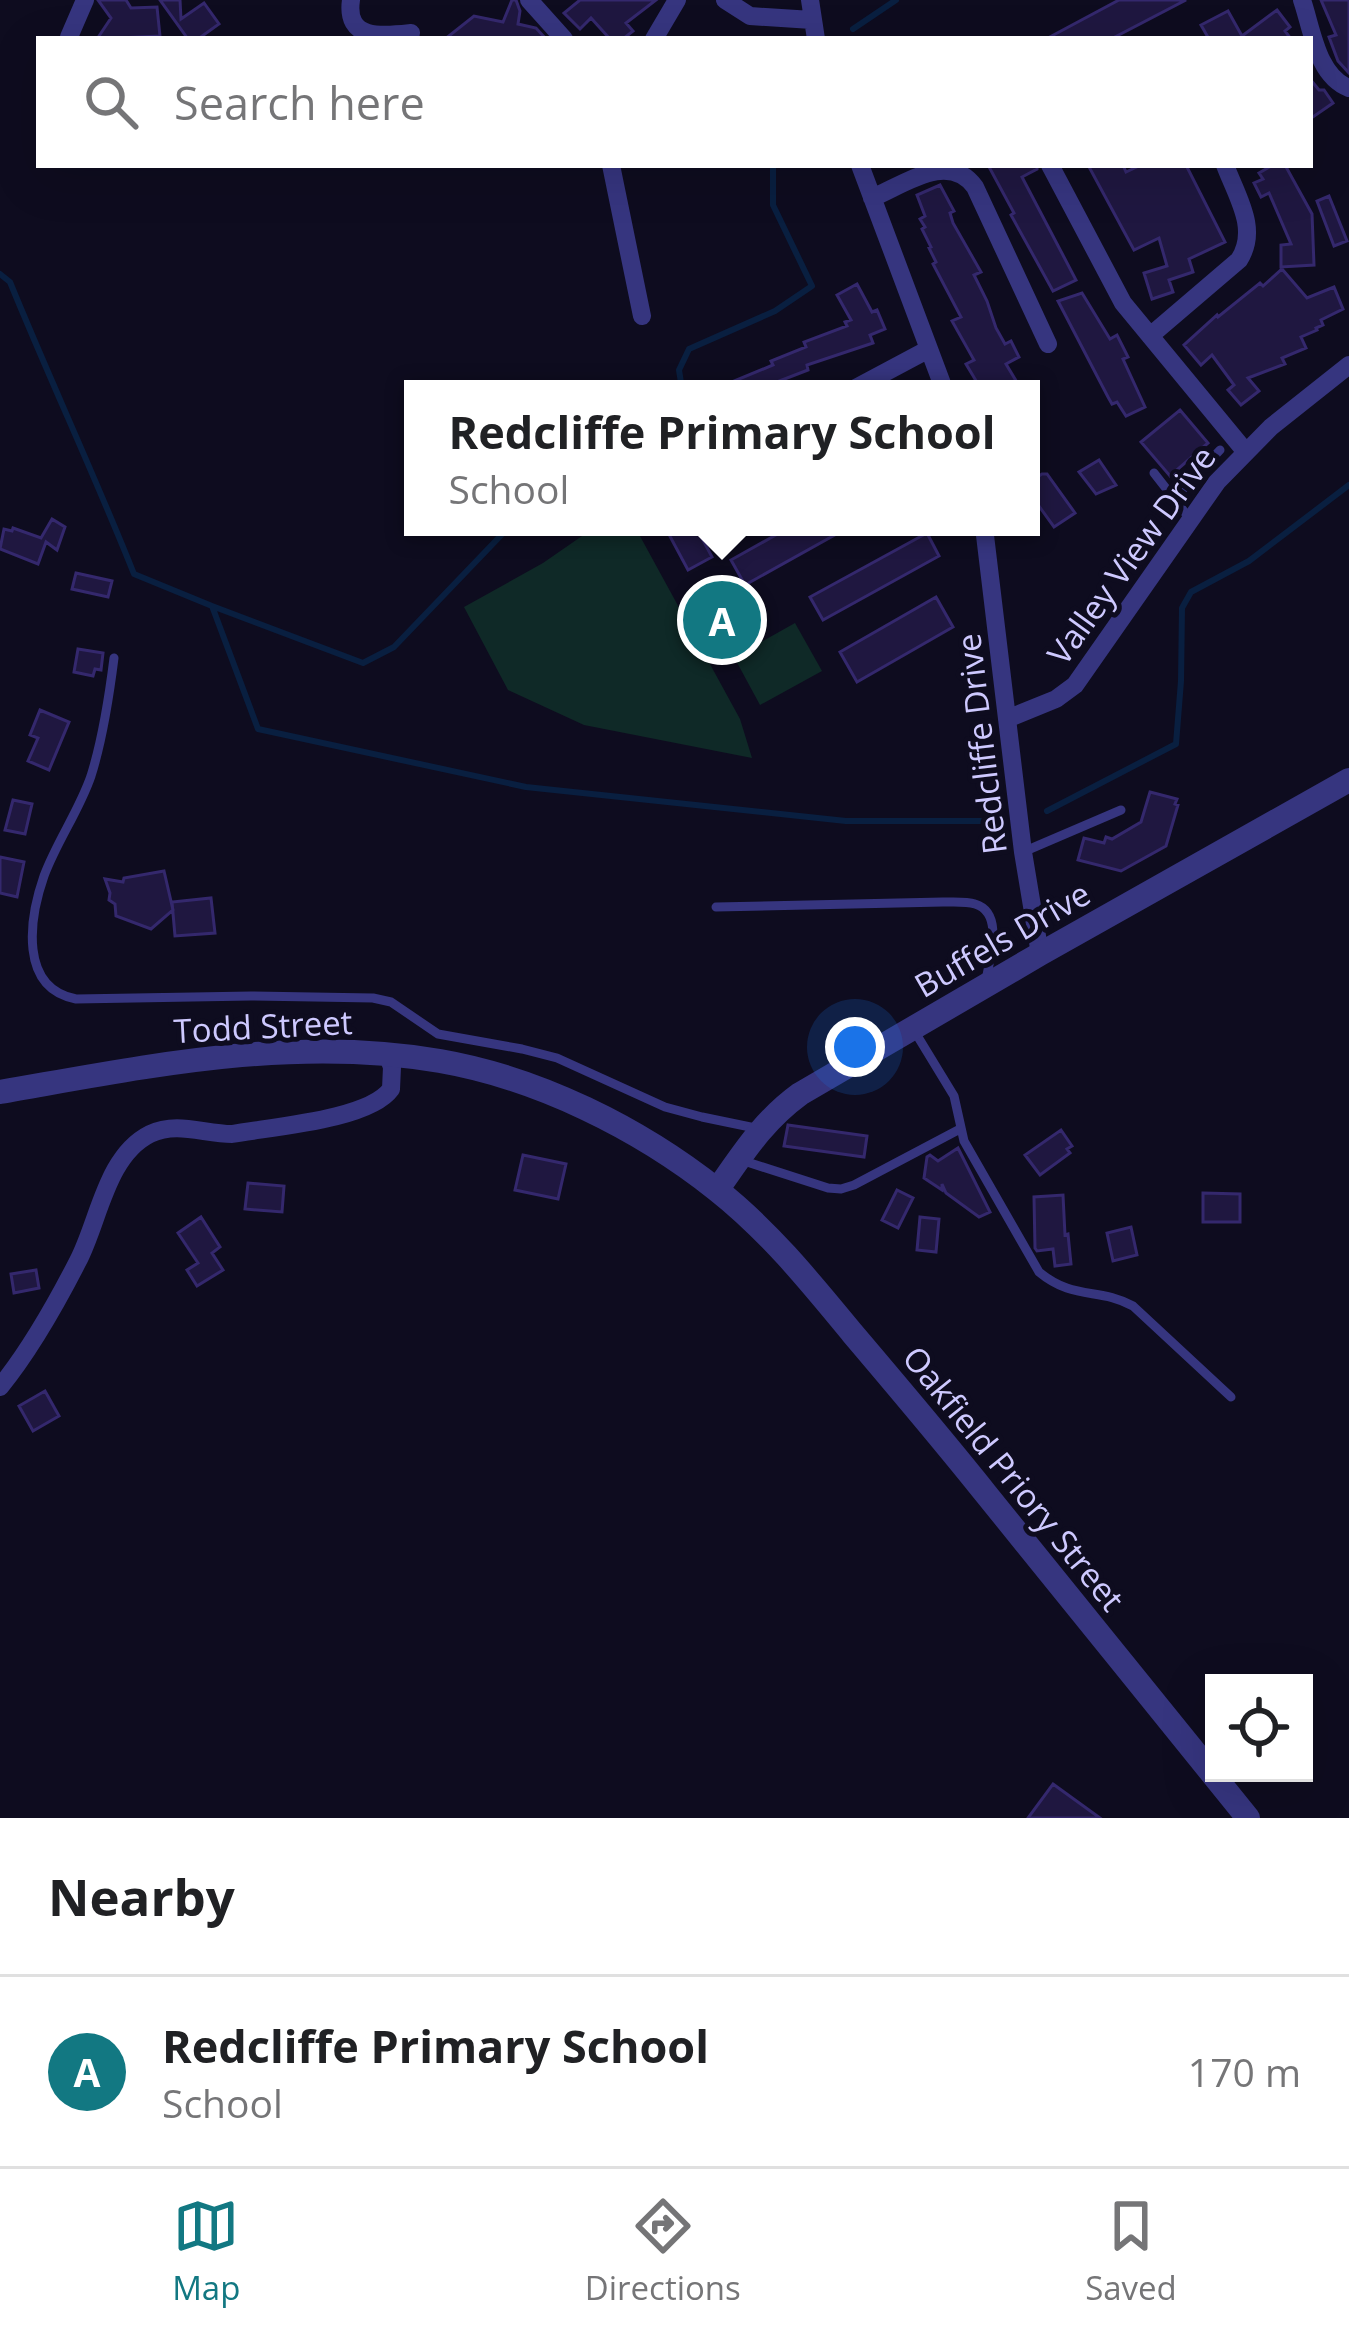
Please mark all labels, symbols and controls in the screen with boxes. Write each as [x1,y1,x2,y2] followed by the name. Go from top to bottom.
[36,36,1313,168] search box
[78,69,144,135] icon: search
[174,72,425,133] text: Search here
[404,380,1040,536] popup
[449,401,995,462] text: Redcliffe Primary School
[1036,437,1226,673] street label: Valley View Drive
[449,462,569,515] text: School
[683,575,761,665] pin: A
[945,631,1017,857] street label: Redcliffe Drive
[906,871,1098,1007] street label: Buffels Drive
[172,999,354,1053] street label: Todd Street
[825,1017,885,1077] your location
[893,1336,1135,1620] street label: Oakfield Priory Street
[1205,1674,1313,1782] map controls
[1205,1674,1313,1782] button: locate
[48,1861,235,1931] text: Nearby
[162,2015,709,2076] text: Redcliffe Primary School
[74,2045,100,2098] text: A
[1188,2045,1301,2098] text: 170 m
[162,2076,283,2129] text: School
[172,2193,240,2310] tab: Map
[585,2193,741,2310] tab: Directions
[1085,2193,1177,2310] tab: Saved

